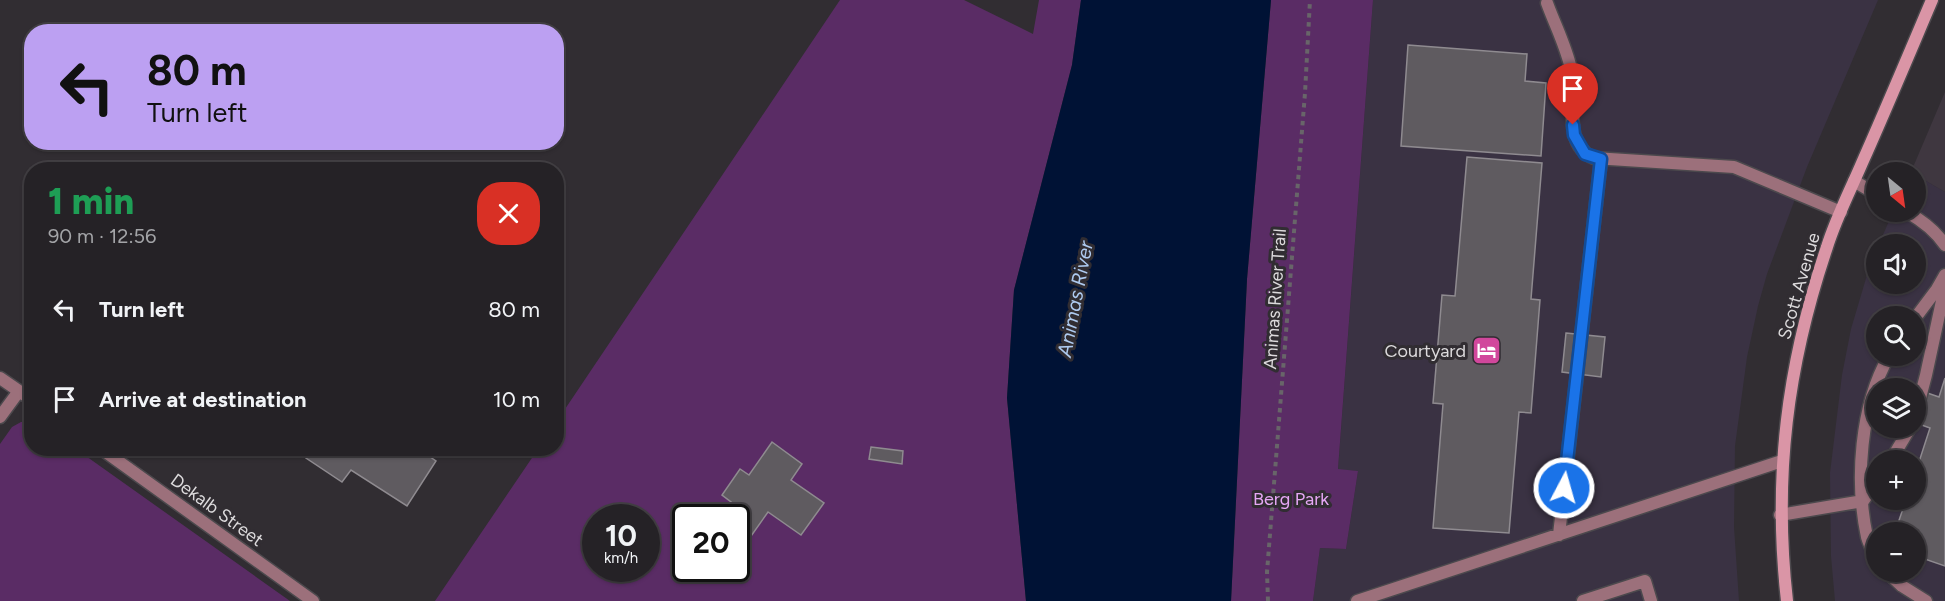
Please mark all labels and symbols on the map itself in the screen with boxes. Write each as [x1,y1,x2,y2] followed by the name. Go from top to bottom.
[1547,63,1598,125] pin
[1866,162,1926,222] north arrow
[1259,228,1291,370] street label: Animas River Trail
[1773,230,1825,342] street label: Scott Avenue
[1052,238,1098,360] water label: Animas River
[1471,335,1503,367] hotel icon: Courtyard
[1385,340,1466,362] place label: Courtyard
[1532,456,1596,520] position arrow
[166,469,268,551] street label: Dekalb Street
[1253,488,1329,510] park label: Berg Park
[672,504,750,582] speed limit sign: 20

